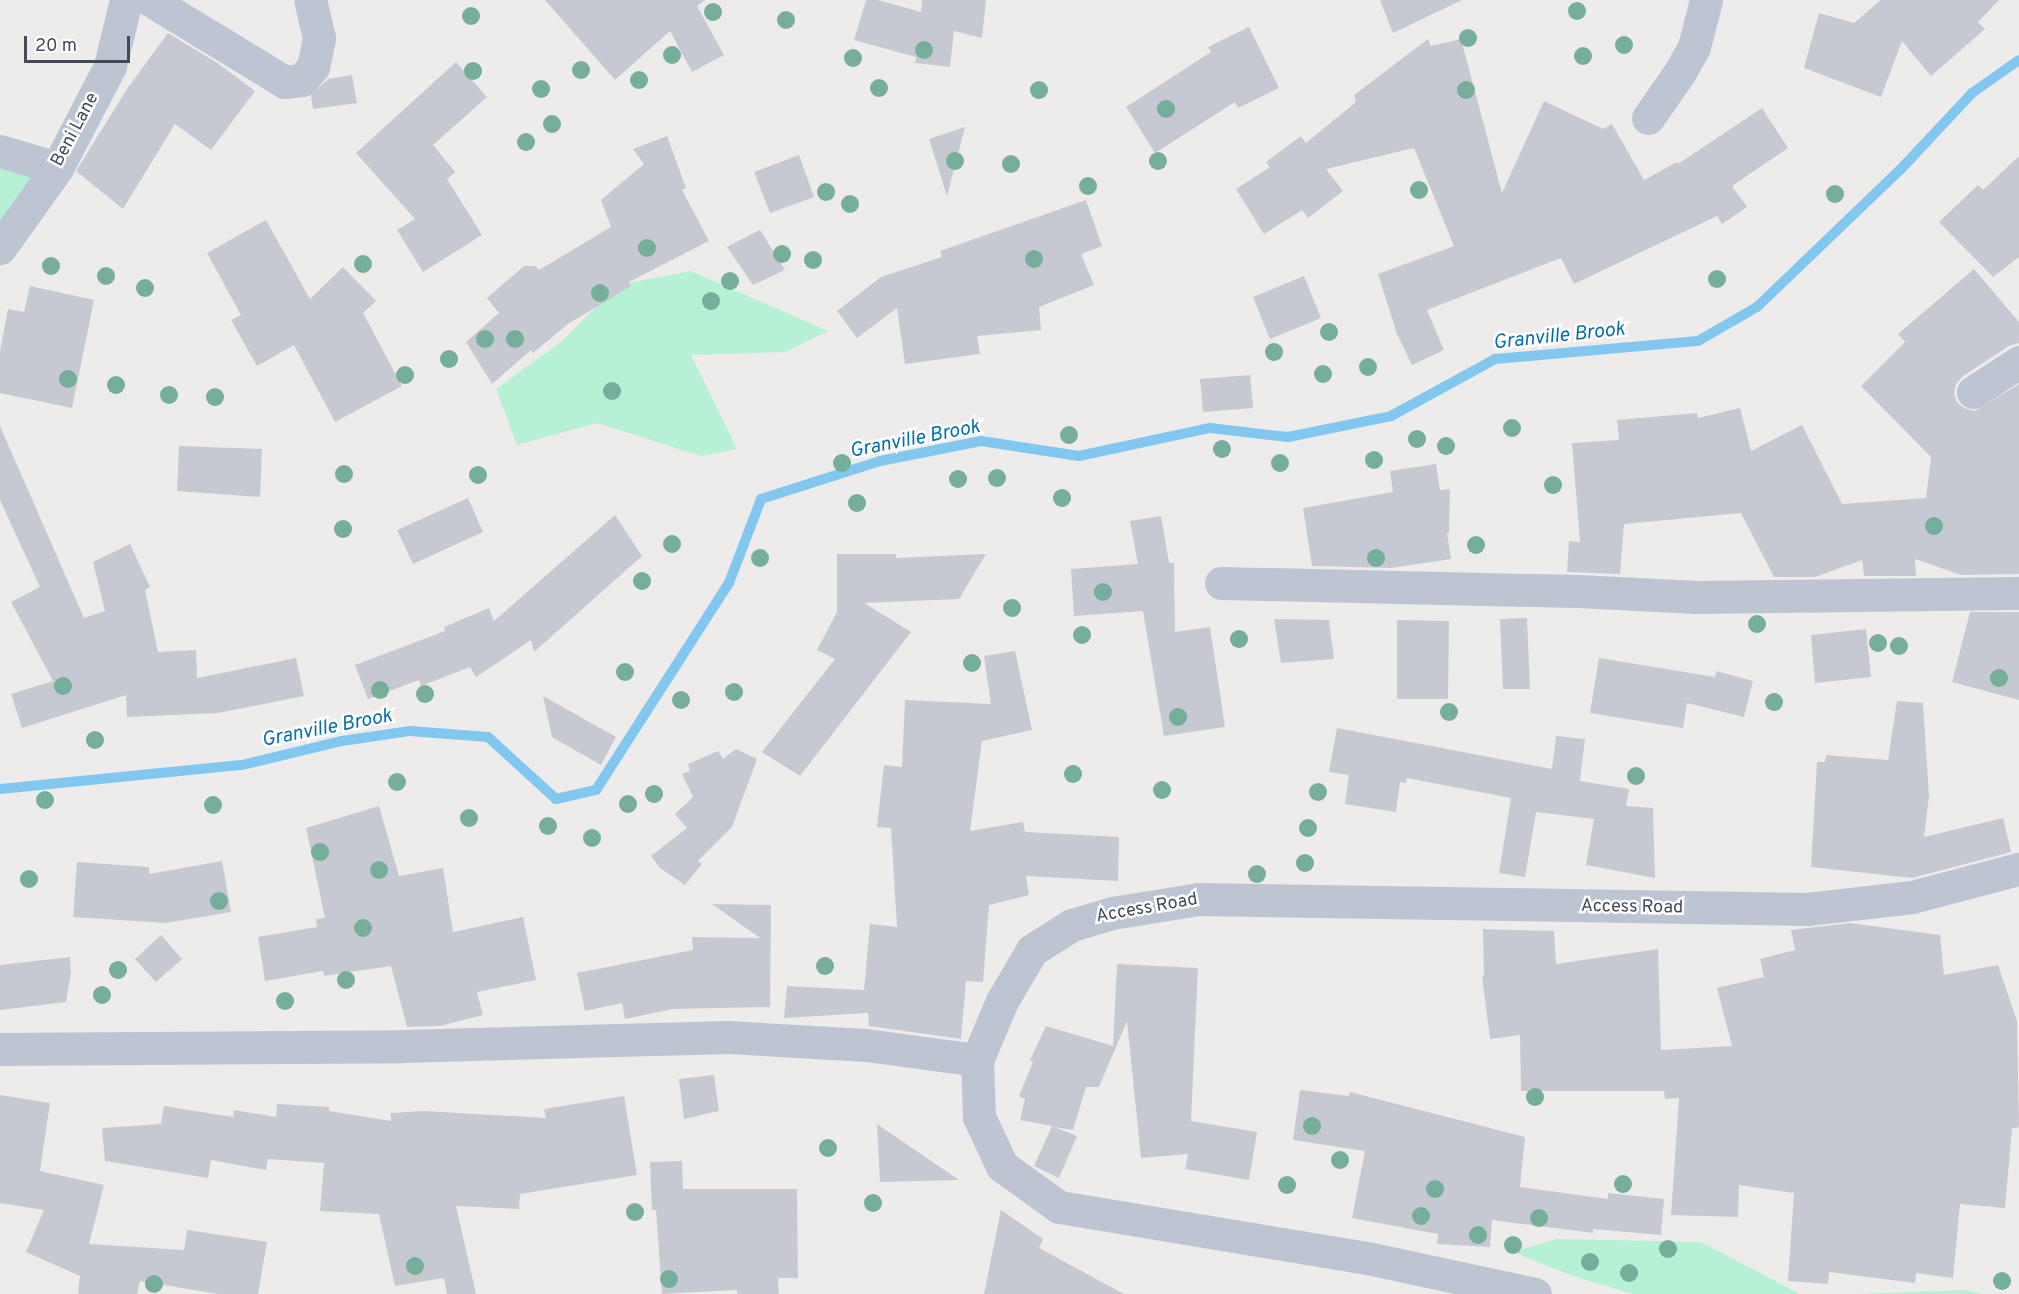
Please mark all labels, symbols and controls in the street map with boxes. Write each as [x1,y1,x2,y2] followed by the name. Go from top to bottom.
[27,24,134,62] scale bar
[35,35,77,58] text: 20 m
[48,89,104,171] street label: Beni Lane
[1492,318,1626,356] water label: Granville Brook
[848,416,982,464] water label: Granville Brook
[260,705,394,753] water label: Granville Brook
[1095,889,1199,929] street label: Access Road
[1581,896,1683,920] street label: Access Road

